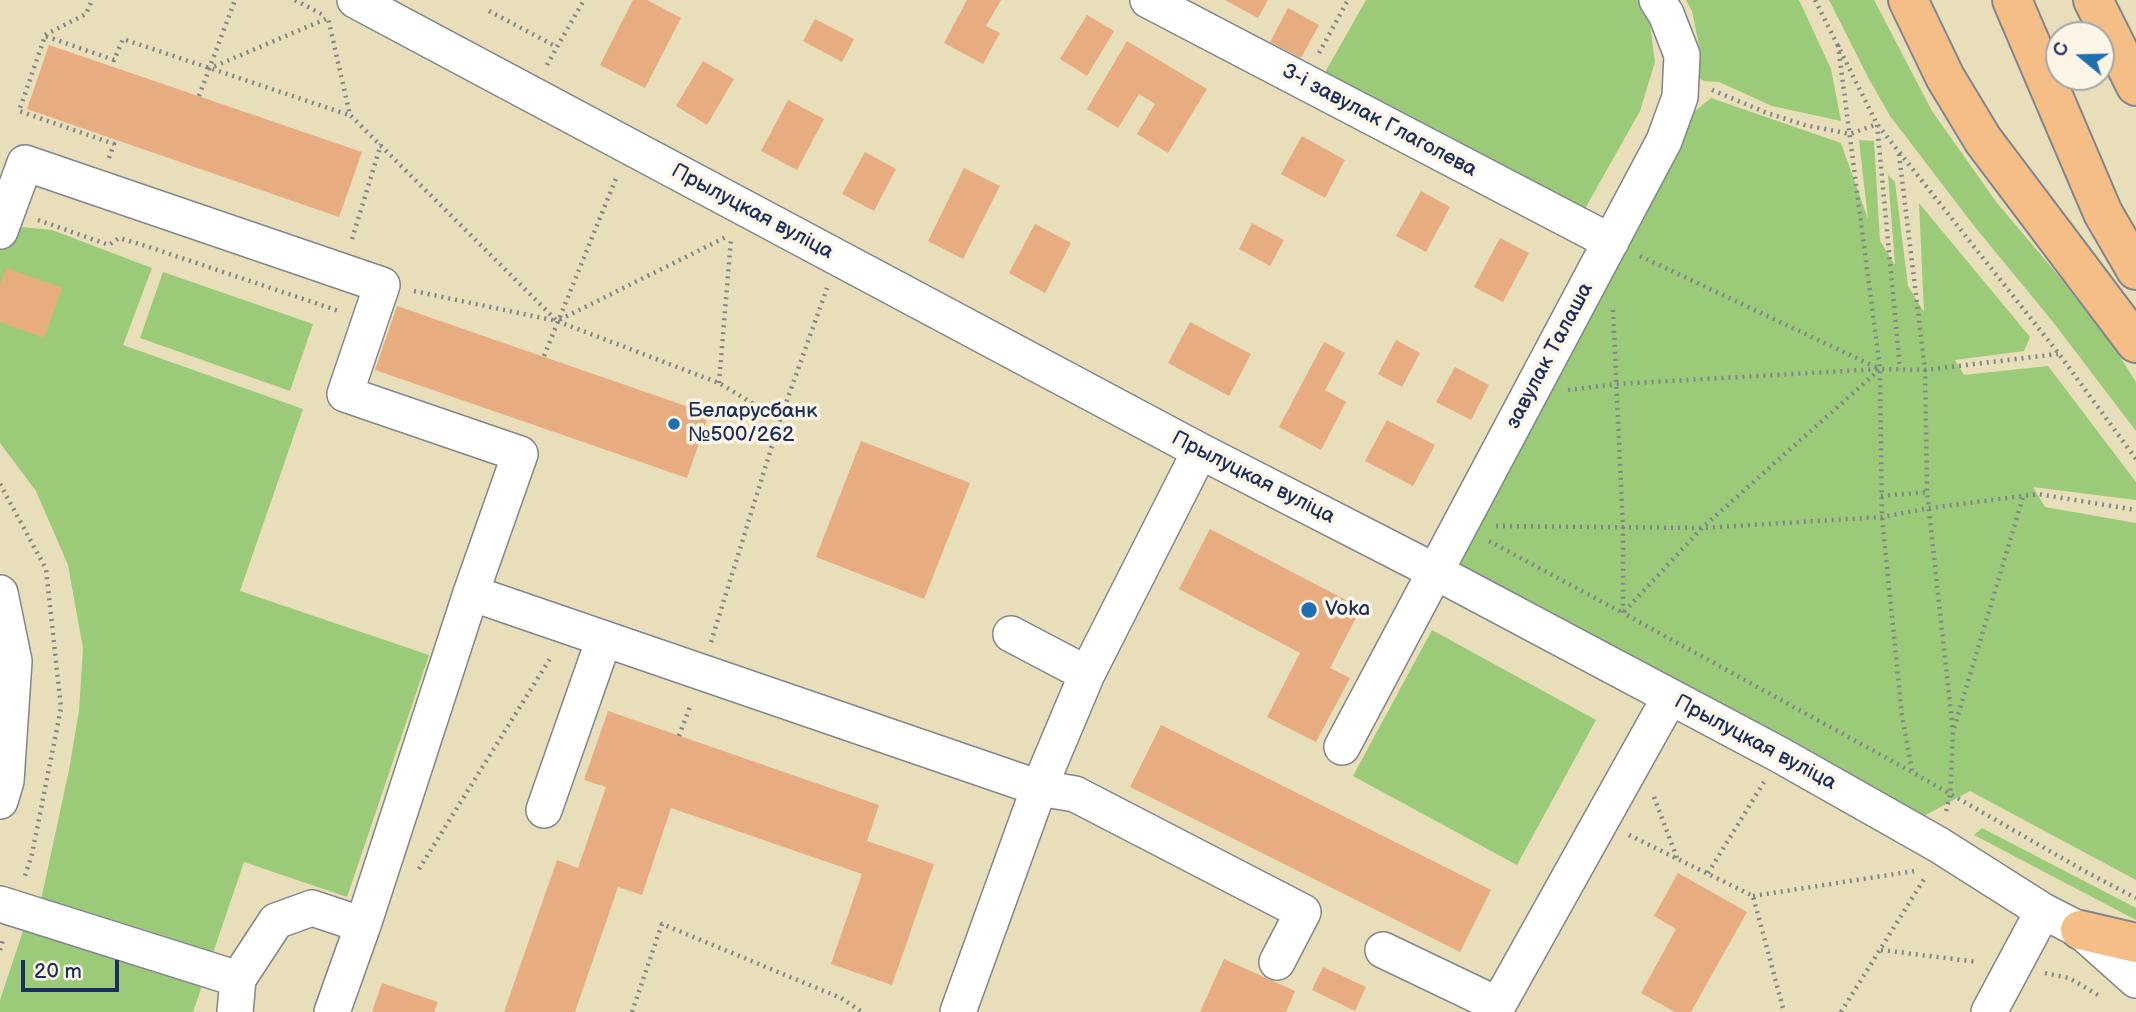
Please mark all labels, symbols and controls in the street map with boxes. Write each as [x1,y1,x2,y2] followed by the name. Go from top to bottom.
[2045,21,2115,91] north arrow
[2049,40,2075,60] text: С
[1277,59,1481,183] street label: 3-і завулак Глаголева
[667,159,837,265] street label: Прылуцкая вуліца
[1501,279,1599,433] street label: завулак Талаша
[688,399,817,449] place label: Беларусбанк №500/262
[666,416,682,432] marker: Беларусбанк №500/262
[1167,426,1339,530] street label: Прылуцкая вуліца
[1325,597,1370,623] place label: Voka
[1299,600,1319,620] marker: Voka
[1670,690,1840,796] street label: Прылуцкая вуліца
[24,946,122,990] scale bar
[34,959,82,984] text: 20 m

